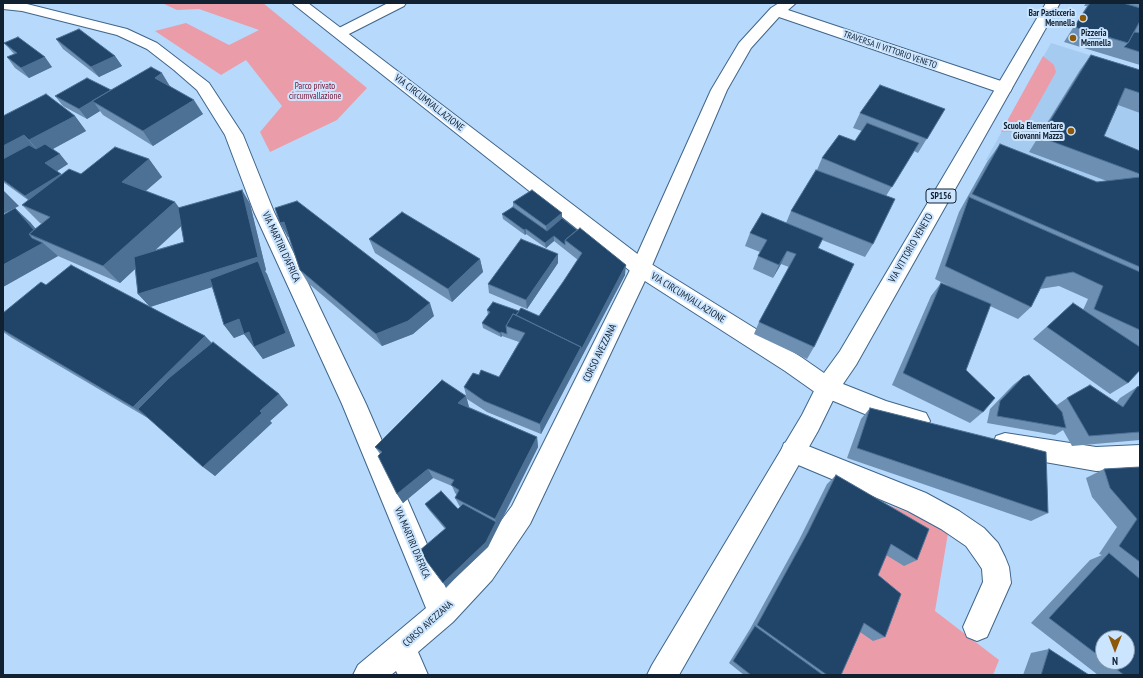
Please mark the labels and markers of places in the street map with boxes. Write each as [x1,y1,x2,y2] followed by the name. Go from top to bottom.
[1028,8,1075,29] place label: Bar Pasticceria Mennella
[1078,13,1088,23] marker: Bar Pasticceria Mennella
[1081,28,1111,49] place label: Pizzeria Mennella
[1068,33,1078,43] marker: Pizzeria Mennella
[1004,121,1063,142] place label: Scuola Elementare Giovanni Mazza
[1066,126,1076,136] marker: Scuola Elementare Giovanni Mazza

